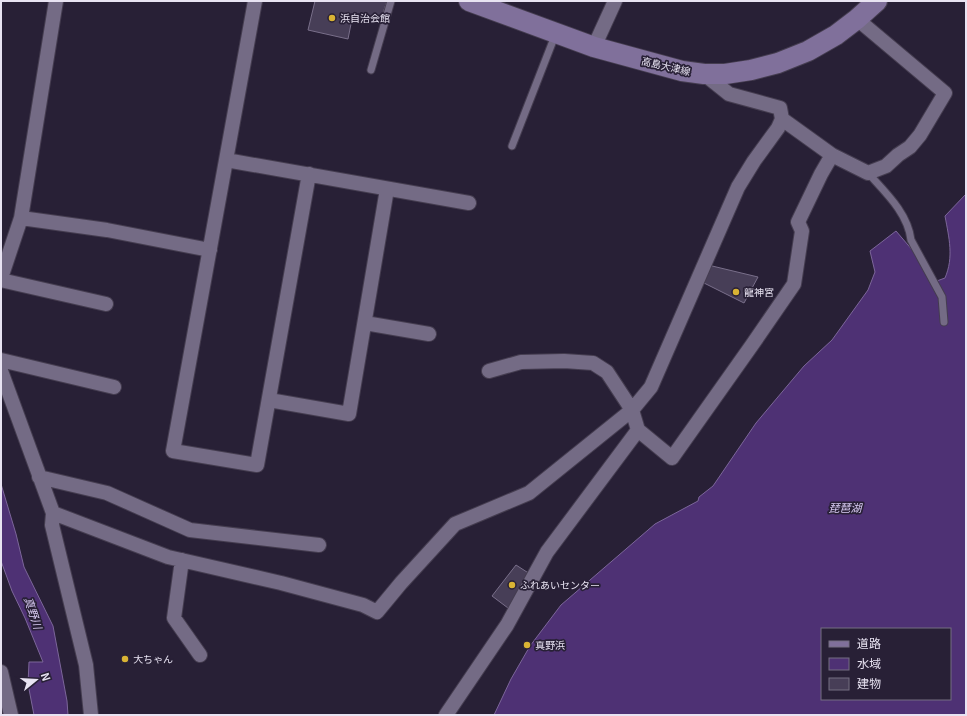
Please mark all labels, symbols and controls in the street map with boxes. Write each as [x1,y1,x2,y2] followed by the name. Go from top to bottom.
[340,10,390,25] place label: 浜自治会館
[327,13,337,23] marker: 浜自治会館
[640,53,692,78] street label: 高島大津線
[744,284,774,299] place label: 龍神宮
[731,287,741,297] marker: 龍神宮
[829,499,863,515] water label: 琵琶湖
[520,577,600,592] place label: ふれあいセンター
[507,580,517,590] marker: ふれあいセンター
[21,595,47,632] water label: 真野川
[821,628,951,700] legend
[857,634,881,651] text: 道路
[535,637,565,652] place label: 真野浜
[522,640,532,650] marker: 真野浜
[133,651,173,666] place label: 大ちゃん
[120,654,130,664] marker: 大ちゃん
[857,654,881,671] text: 水域
[16,660,56,700] north arrow
[38,670,55,683] text: N
[857,674,881,691] text: 建物

